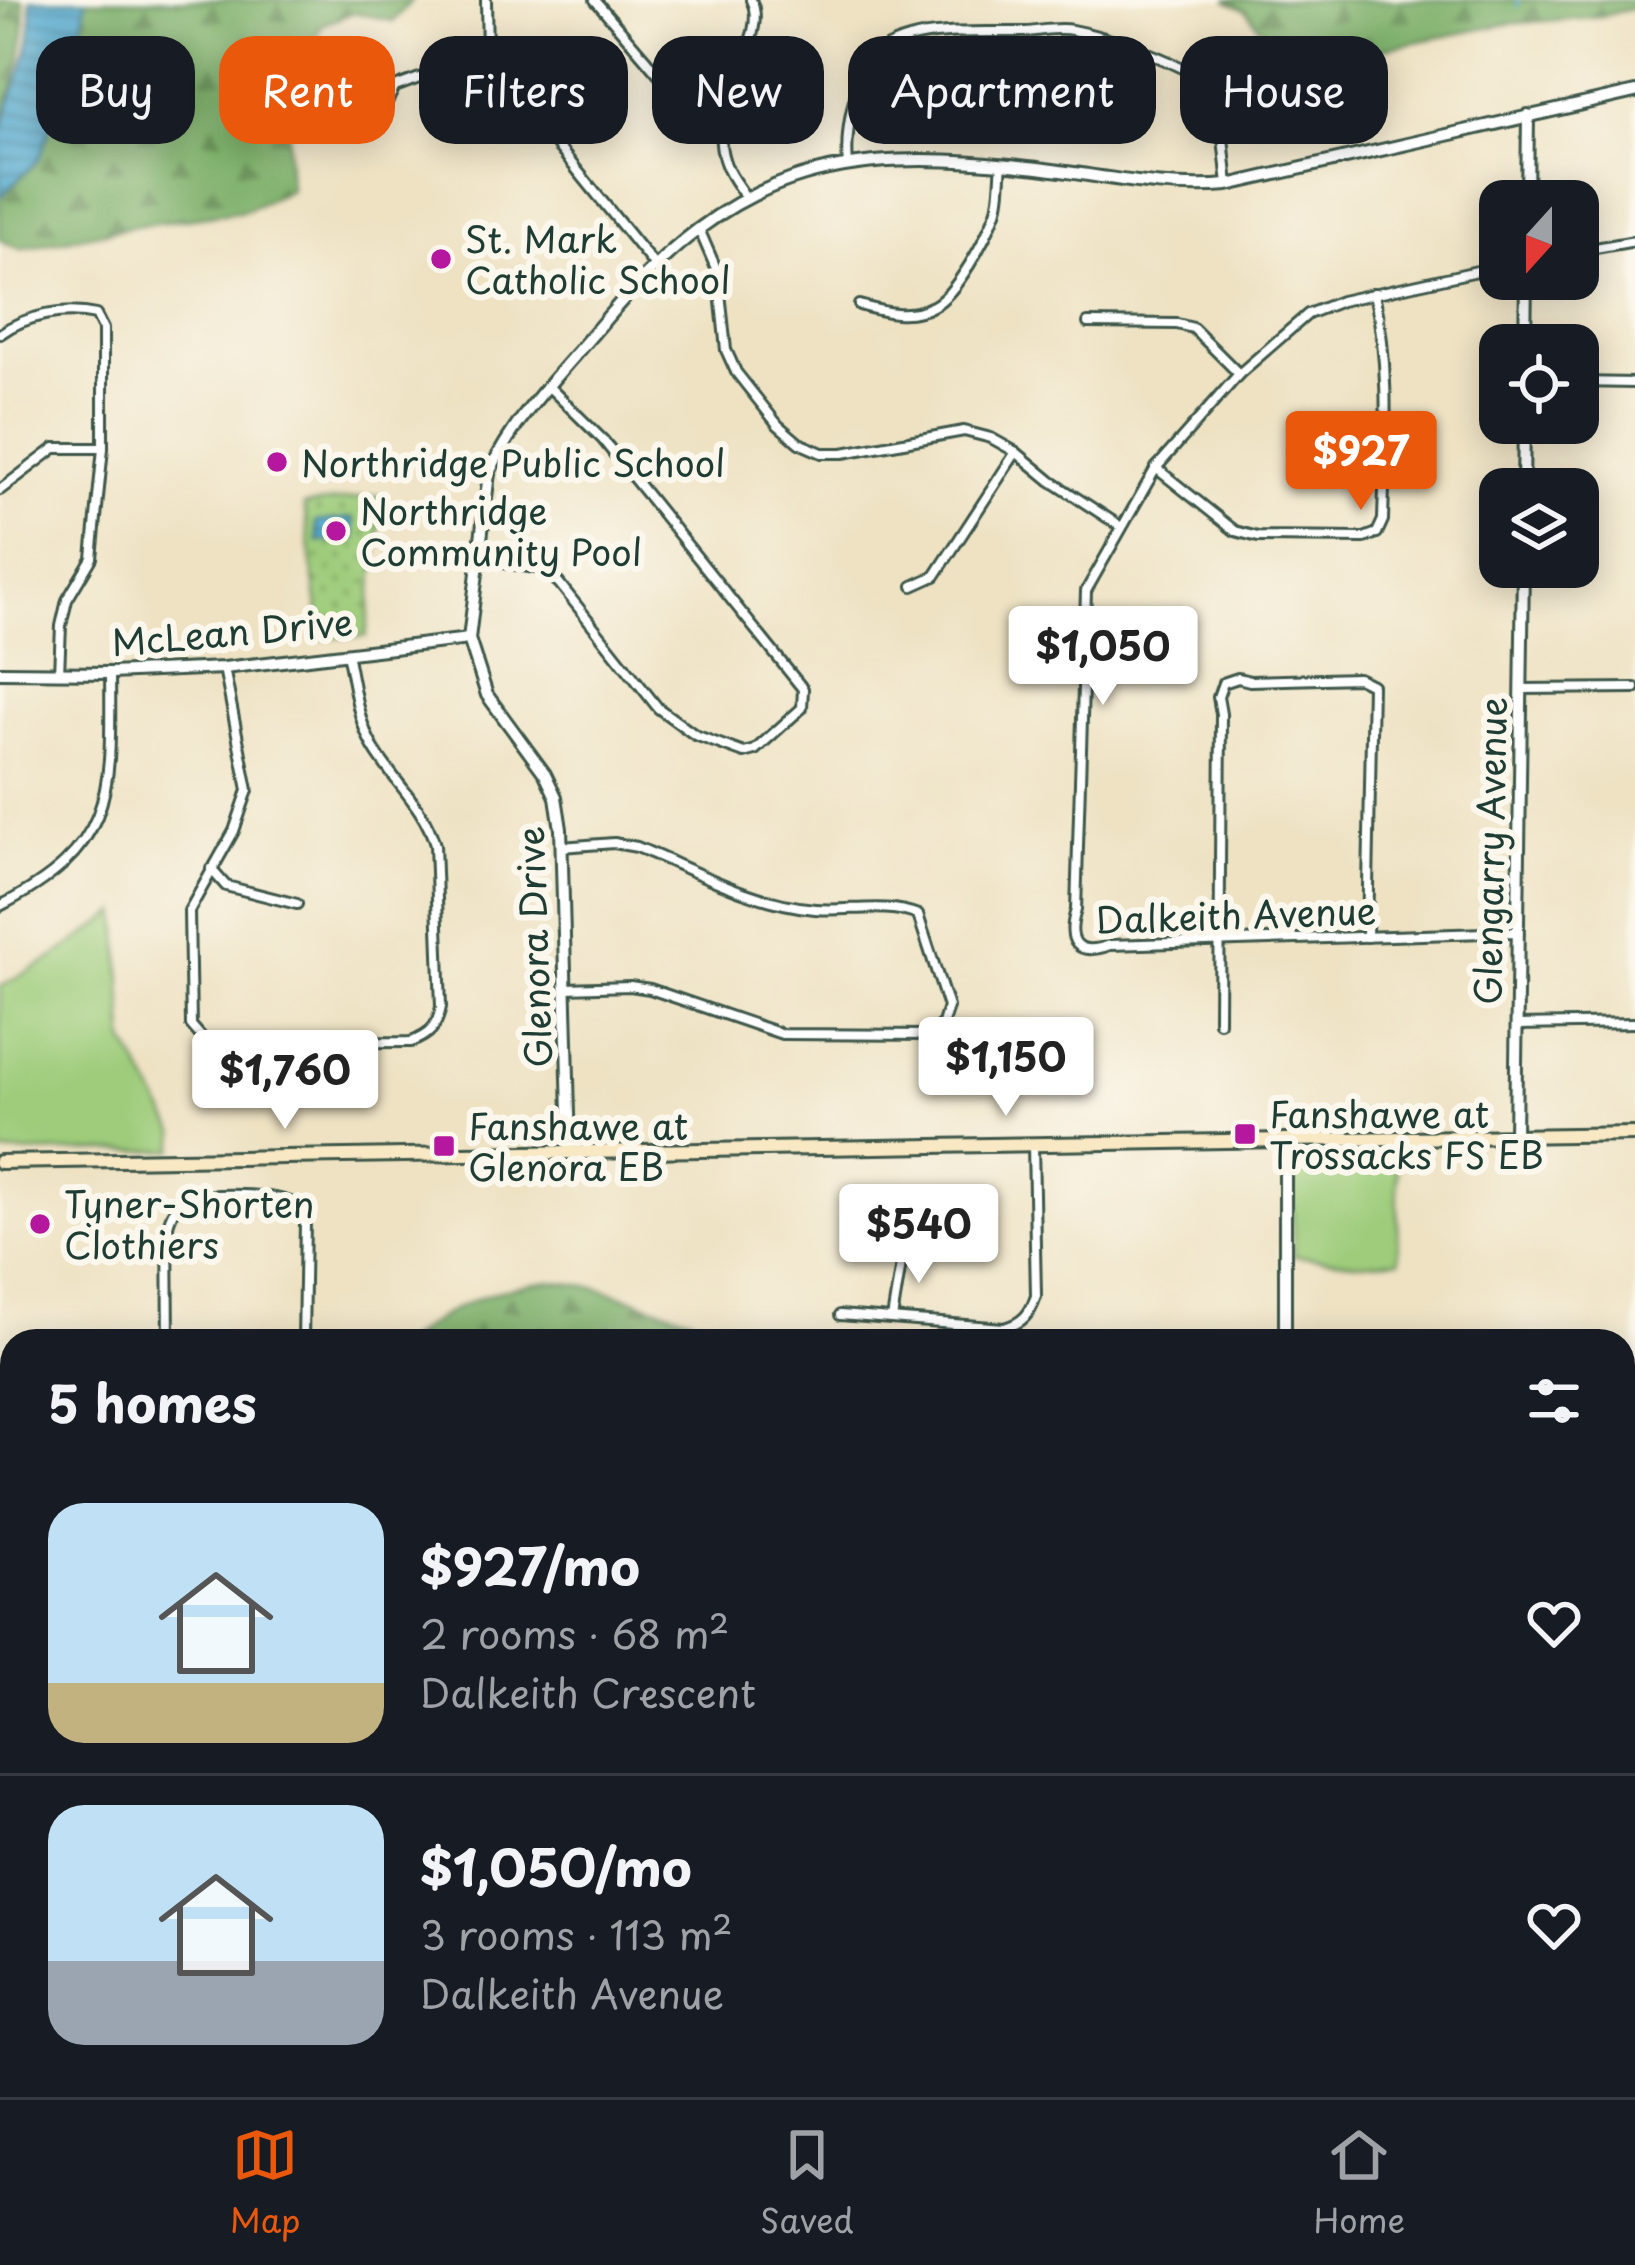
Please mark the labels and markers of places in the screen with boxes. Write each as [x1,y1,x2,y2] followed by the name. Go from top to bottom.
[465,211,731,306] place label: St. Mark Catholic School
[428,246,454,272] marker: St. Mark Catholic School
[1290,411,1432,513] pin: $927
[301,435,725,489] place label: Northridge Public School
[264,449,290,475] marker: Northridge Public School
[360,483,642,578] place label: Northridge Community Pool
[323,518,349,544] marker: Northridge Community Pool
[1005,606,1201,708] pin: $1,050
[908,1017,1104,1119] pin: $1,150
[187,1030,383,1132] pin: $1,760
[1269,1086,1544,1181] place label: Fanshawe at Trossacks FS EB
[468,1098,688,1193] place label: Fanshawe at Glenora EB
[1232,1121,1258,1147] marker: Fanshawe at Trossacks FS EB
[431,1133,457,1159] marker: Fanshawe at Glenora EB
[64,1176,314,1271] place label: Tyner-Shorten Clothiers
[848,1184,990,1286] pin: $540
[27,1211,53,1237] marker: Tyner-Shorten Clothiers

